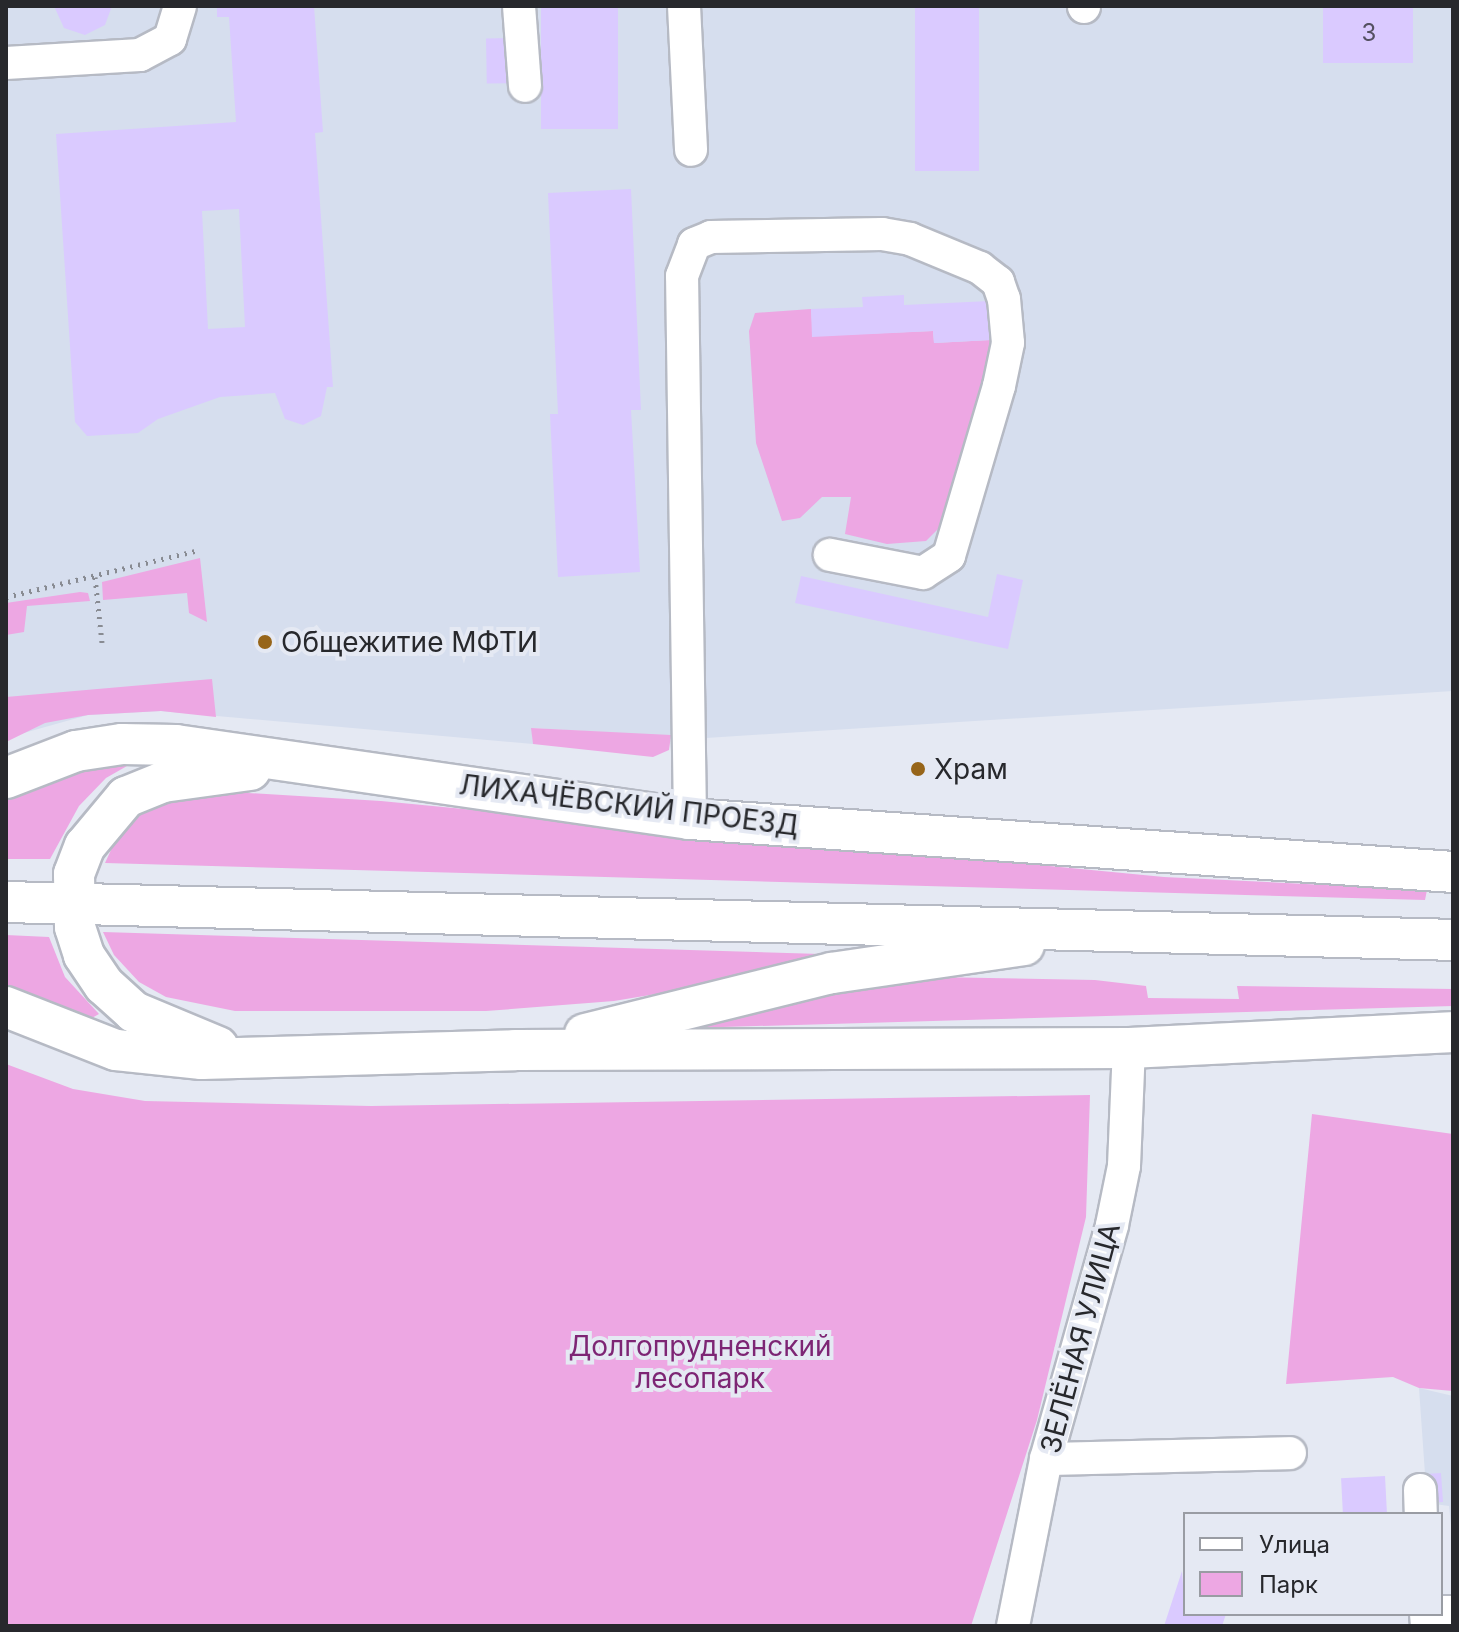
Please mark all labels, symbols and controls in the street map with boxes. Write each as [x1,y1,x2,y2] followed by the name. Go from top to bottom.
[1362,19,1376,47] house number: 3
[281,625,538,659] place label: Общежитие МФТИ
[256,633,274,651] marker: Общежитие МФТИ
[934,752,1008,786] place label: Храм
[909,760,927,778] marker: Храм
[457,768,801,842] street label: ЛИХАЧЁВСКИЙ ПРОЕЗД
[1033,1219,1127,1457] street label: ЗЕЛЁНАЯ УЛИЦА
[568,1329,832,1395] park label: Долгопрудненский лесопарк
[1183,1512,1443,1616] legend
[1259,1530,1330,1559] text: Улица
[1259,1570,1318,1599] text: Парк

